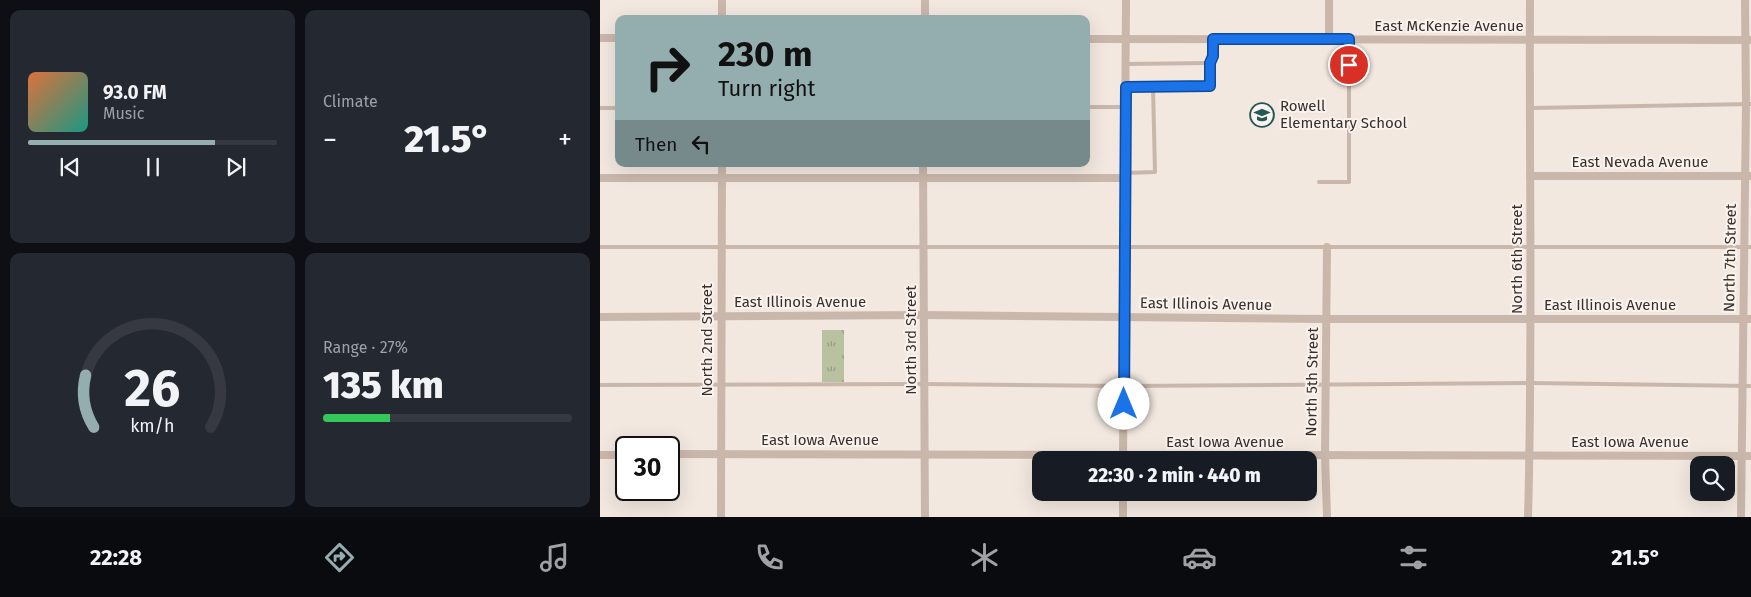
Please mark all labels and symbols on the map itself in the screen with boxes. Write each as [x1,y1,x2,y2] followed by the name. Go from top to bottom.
[1374,17,1524,35] street label: East McKenzie Avenue
[1328,44,1370,86] pin
[1280,97,1408,132] place label: Rowell Elementary School
[1249,102,1275,128] school or university icon: Rowell Elementary School
[1572,153,1708,171] street label: East Nevada Avenue
[1508,203,1526,314] street label: North 6th Street
[1720,203,1740,312] street label: North 7th Street
[698,283,716,396] street label: North 2nd Street
[902,285,920,395] street label: North 3rd Street
[734,293,866,311] street label: East Illinois Avenue
[1140,294,1272,314] street label: East Illinois Avenue
[1544,296,1676,314] street label: East Illinois Avenue
[1302,327,1322,437] street label: North 5th Street
[1097,377,1149,429] position arrow
[761,431,879,449] street label: East Iowa Avenue
[1166,433,1284,451] street label: East Iowa Avenue
[1571,433,1689,451] street label: East Iowa Avenue
[615,436,680,501] speed limit sign: 30

